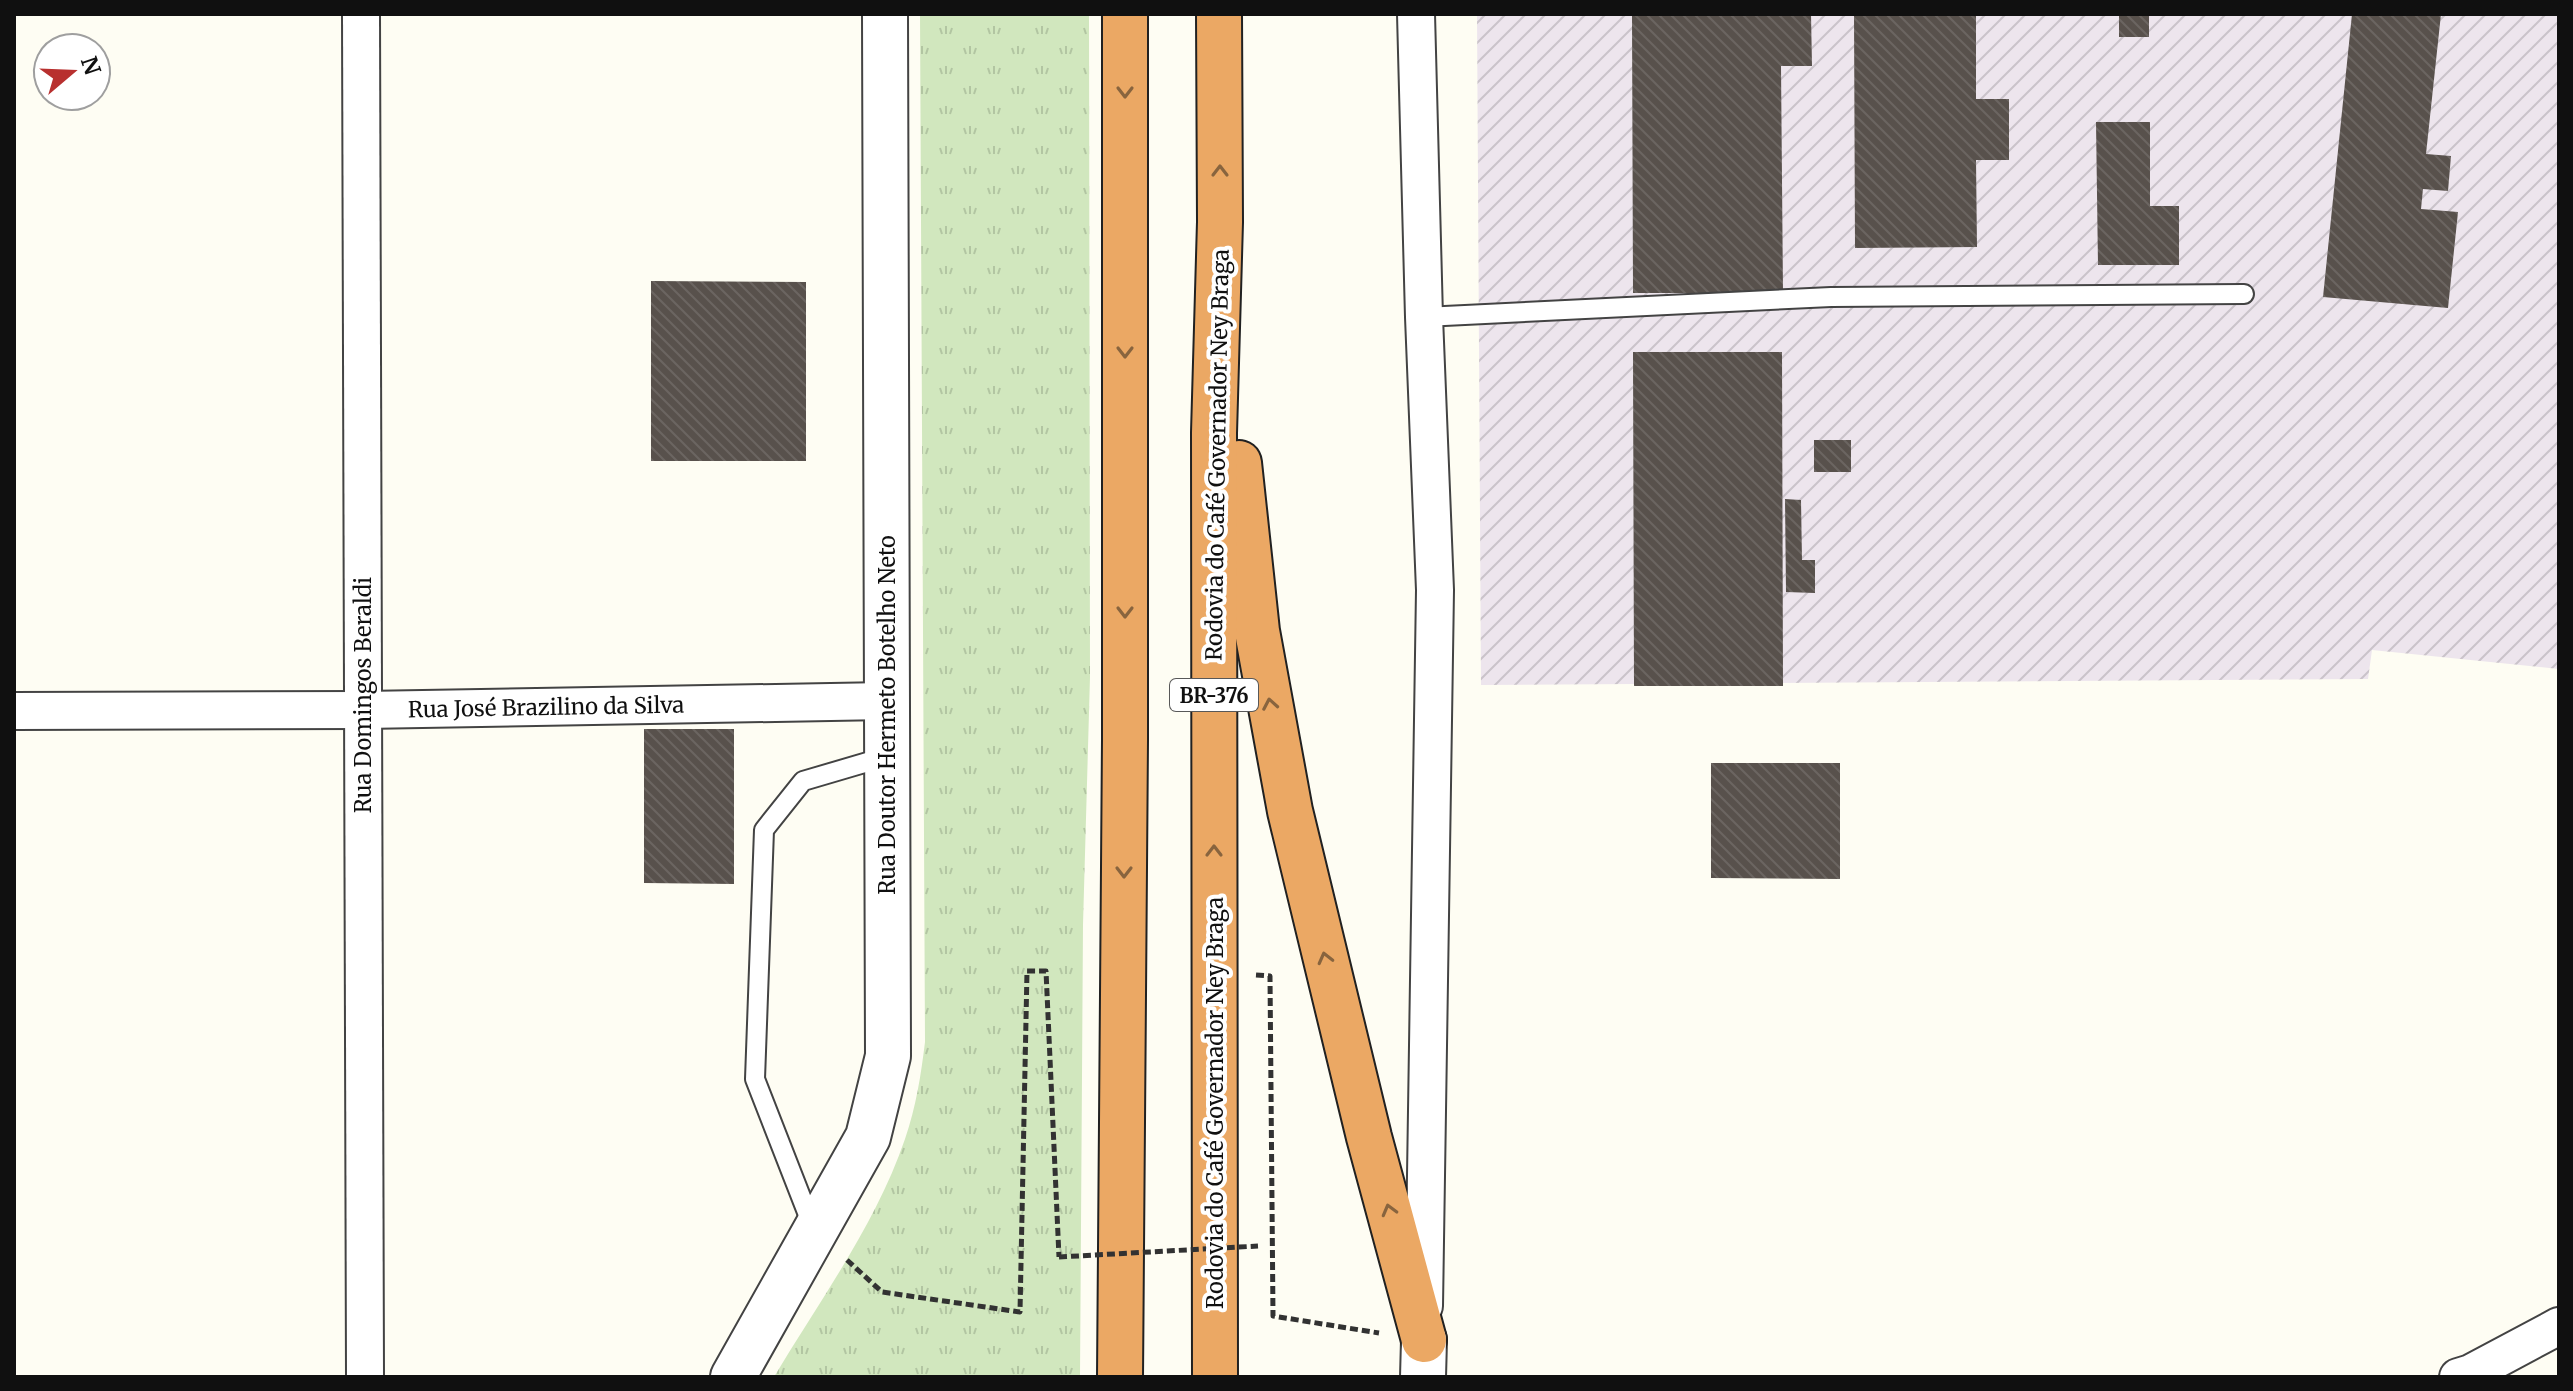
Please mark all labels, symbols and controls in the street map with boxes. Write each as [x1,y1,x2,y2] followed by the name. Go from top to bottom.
[32,32,112,112] north arrow
[75,53,107,79] text: N
[1116,86,1134,99] one-way arrow
[1211,164,1229,177] one-way arrow
[1199,249,1235,661] street label: Rodovia do Café Governador Ney Braga
[1116,346,1134,359] one-way arrow
[873,535,901,895] street label: Rua Doutor Hermeto Botelho Neto
[349,577,377,813] street label: Rua Domingos Beraldi
[1116,606,1134,619] one-way arrow
[1170,679,1258,711] road number: BR-376
[408,691,685,723] street label: Rua José Brazilino da Silva
[1263,697,1280,711] one-way arrow
[1205,844,1223,857] one-way arrow
[1115,866,1133,879] one-way arrow
[1201,897,1229,1309] street label: Rodovia do Café Governador Ney Braga
[1318,952,1335,965] one-way arrow
[1381,1204,1398,1218] one-way arrow

